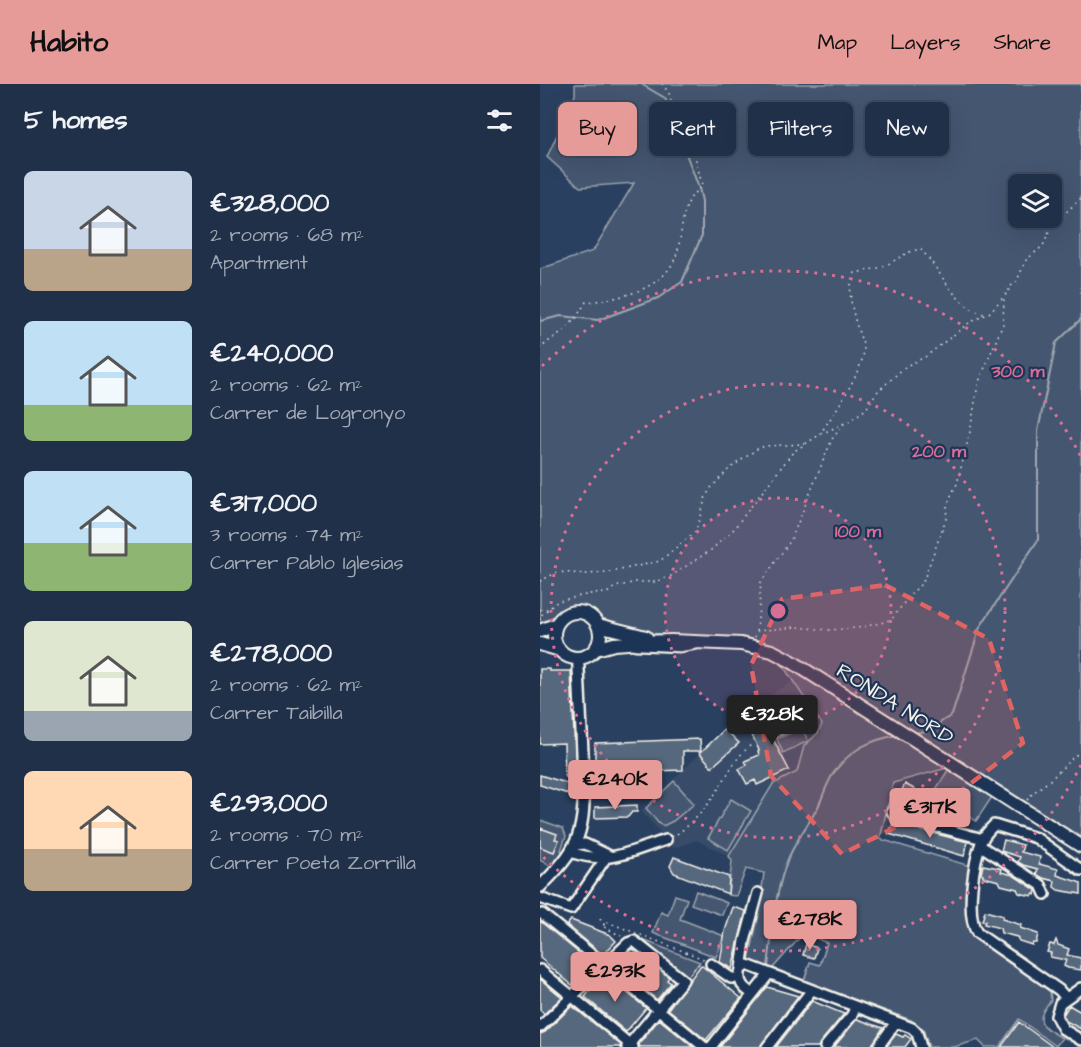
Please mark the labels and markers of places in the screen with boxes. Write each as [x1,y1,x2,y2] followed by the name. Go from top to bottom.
[768,601,788,621] centre of rings
[730,695,814,746] pin: €328K
[573,760,657,811] pin: €240K
[888,788,972,839] pin: €317K
[768,900,852,951] pin: €278K
[573,952,657,1003] pin: €293K

